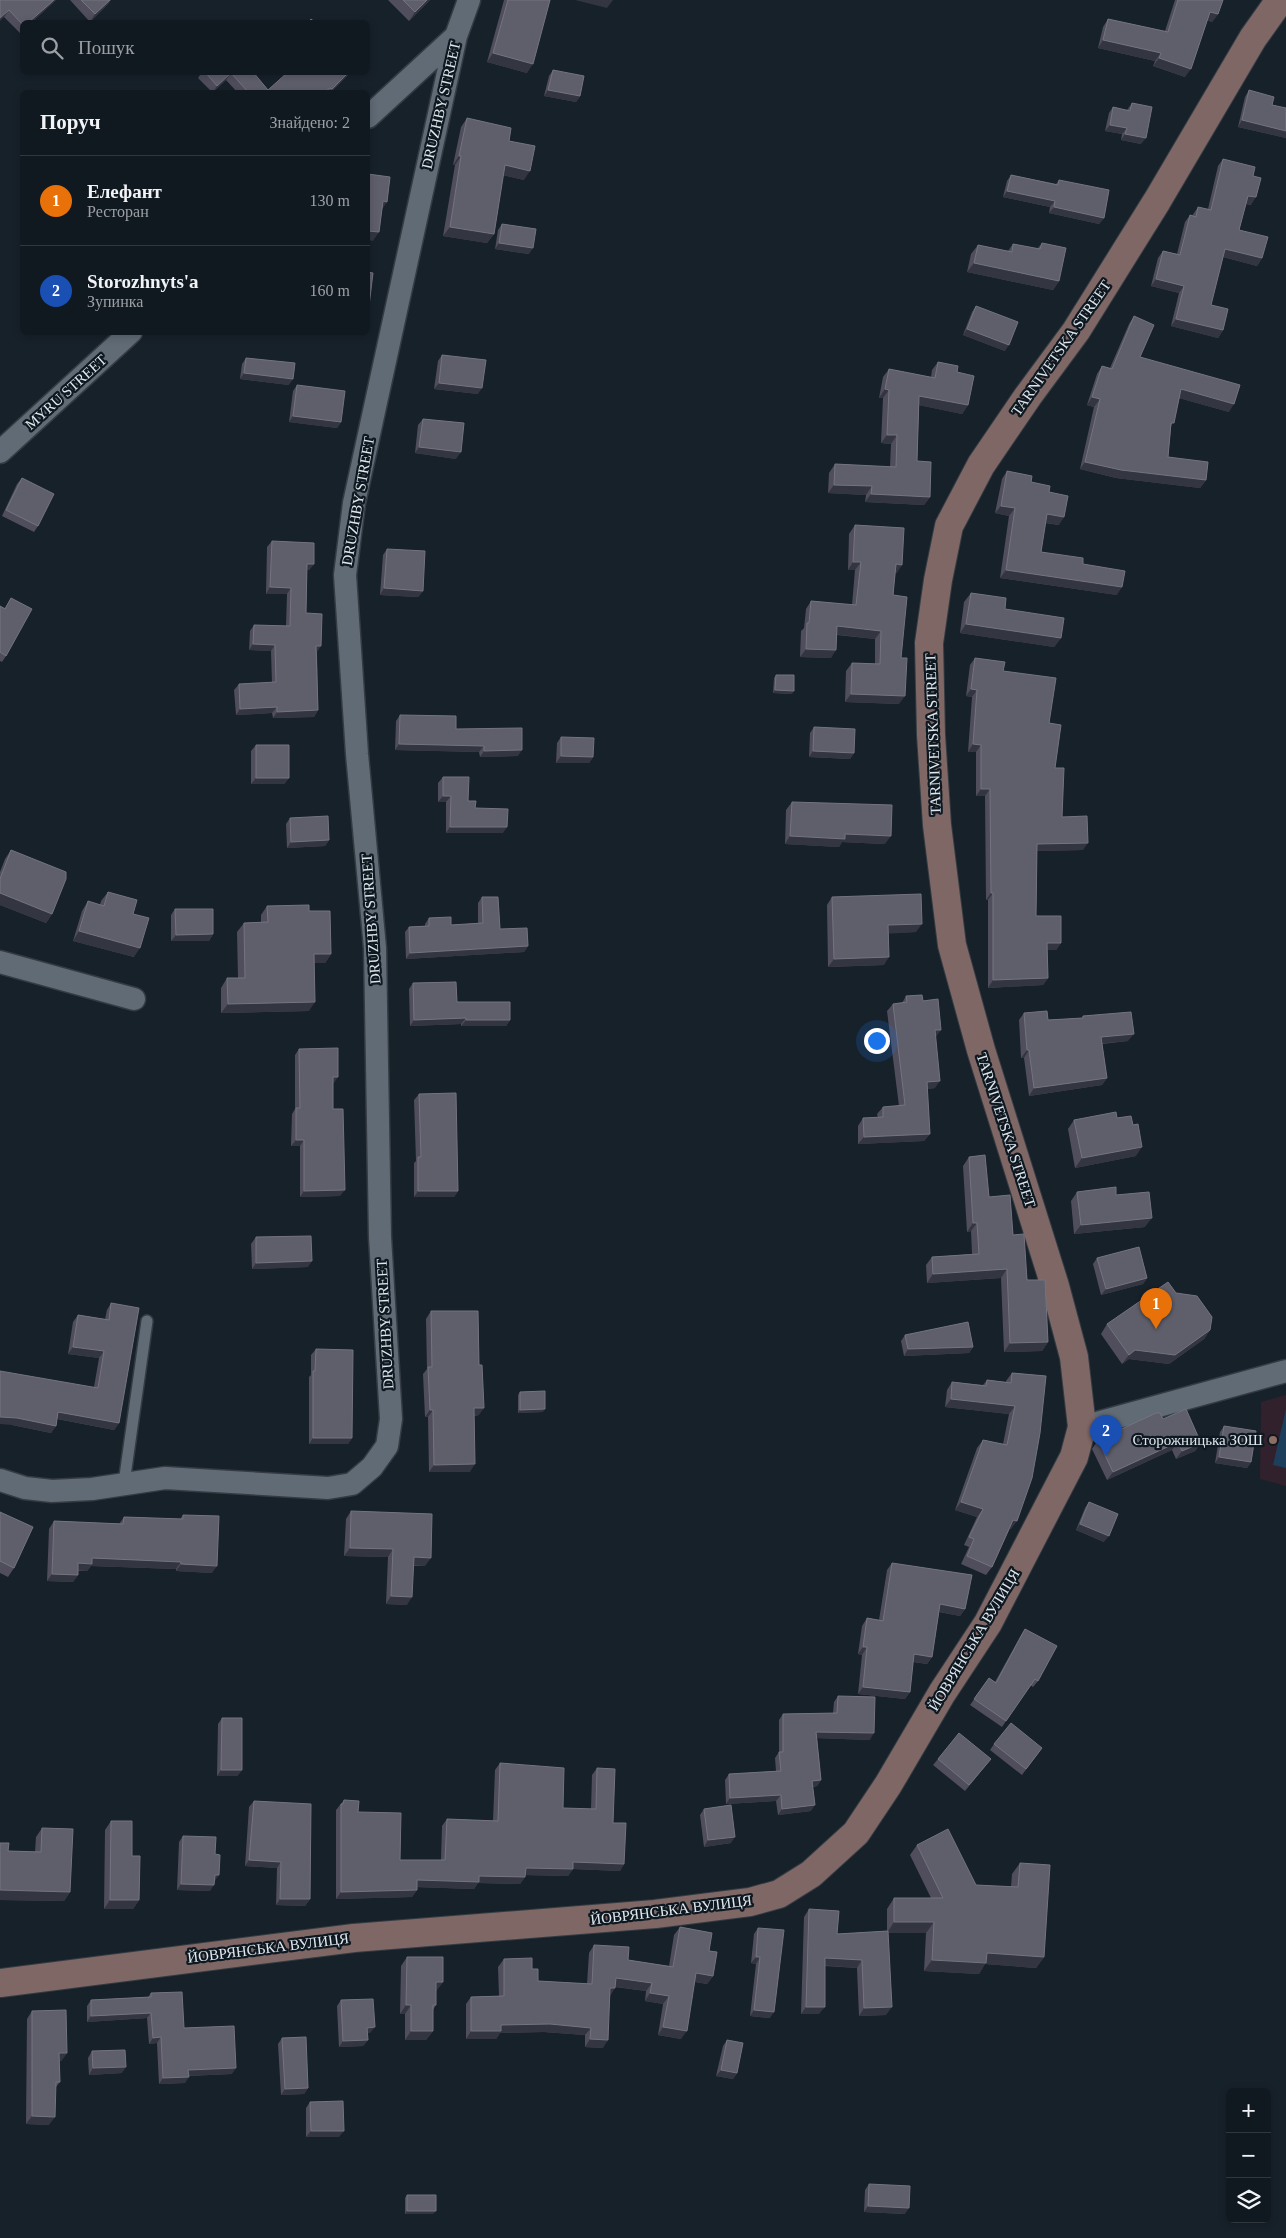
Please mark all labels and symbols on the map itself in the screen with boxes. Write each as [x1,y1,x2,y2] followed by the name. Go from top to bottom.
[419,40,463,170] street label: DRUZHBY STREET
[1008,277,1114,419] street label: TARNIVETSKA STREET
[22,351,110,433] street label: MYRU STREET
[339,435,377,567] street label: DRUZHBY STREET
[922,653,944,815] street label: TARNIVETSKA STREET
[358,853,384,985] street label: DRUZHBY STREET
[864,1028,890,1054] your location
[973,1051,1039,1209] street label: TARNIVETSKA STREET
[374,1258,396,1390] street label: DRUZHBY STREET
[1140,1288,1172,1329] pin: 1
[1090,1415,1122,1456] pin: 2
[1132,1432,1263,1448] place label: Сторожницька ЗОШ
[1267,1434,1279,1446] marker: Сторожницька ЗОШ
[925,1566,1023,1714] street label: ЙОВРЯНСЬКА ВУЛИЦЯ
[589,1892,753,1928] street label: ЙОВРЯНСЬКА ВУЛИЦЯ
[186,1930,350,1966] street label: ЙОВРЯНСЬКА ВУЛИЦЯ

